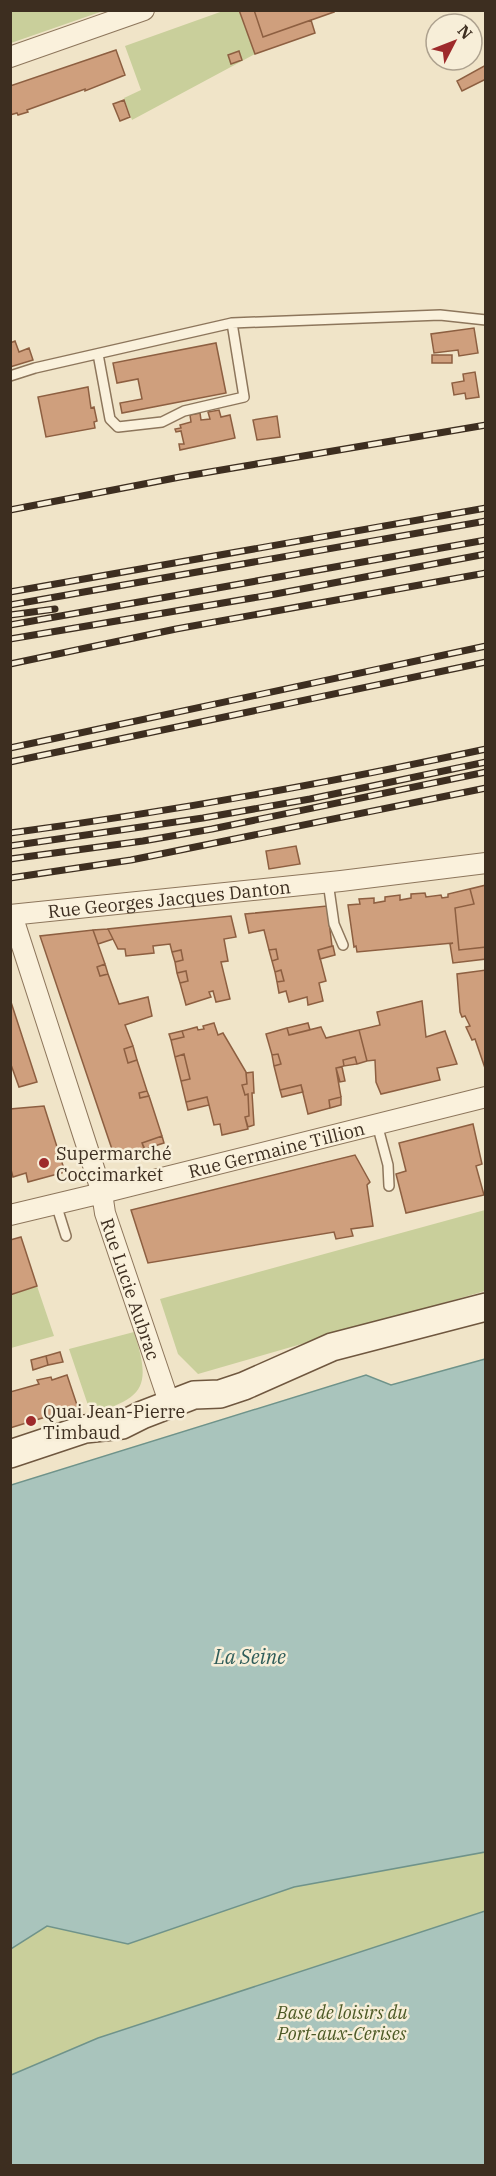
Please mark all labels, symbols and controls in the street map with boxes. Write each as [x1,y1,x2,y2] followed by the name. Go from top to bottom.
[424,12,484,72] north arrow
[453,21,477,43] text: N
[47,875,292,923] street label: Rue Georges Jacques Danton
[186,1116,367,1183] street label: Rue Germaine Tillion
[56,1142,172,1186] place label: Supermarché Coccimarket
[37,1156,51,1170] marker: Supermarché Coccimarket
[96,1215,165,1363] street label: Rue Lucie Aubrac
[43,1400,185,1444] place label: Quai Jean-Pierre Timbaud
[24,1414,38,1428] marker: Quai Jean-Pierre Timbaud
[213,1643,286,1670] water label: La Seine
[276,2001,408,2045] park label: Base de loisirs du Port-aux-Cerises

